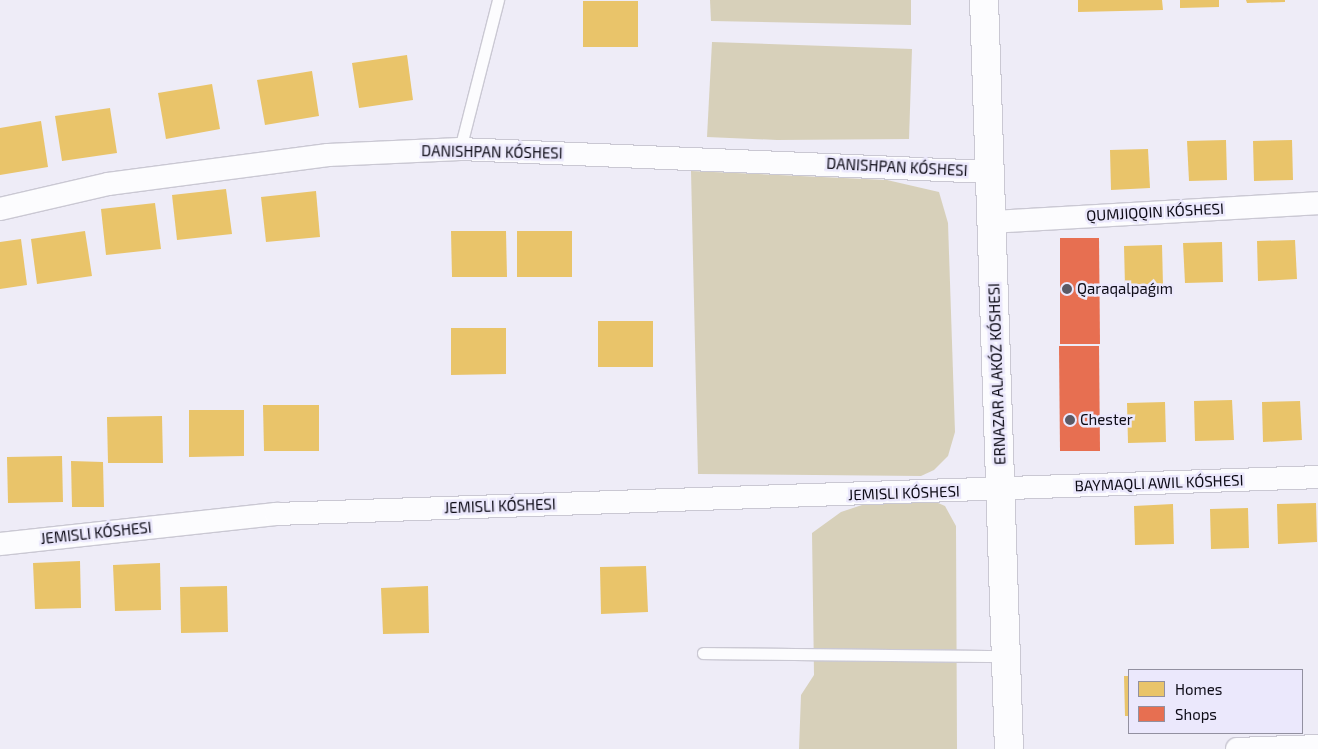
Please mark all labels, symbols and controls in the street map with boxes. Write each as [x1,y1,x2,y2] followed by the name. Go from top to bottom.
[421,142,563,162] street label: DANISHPAN KÓSHESI
[826,154,968,180] street label: DANISHPAN KÓSHESI
[1086,199,1224,225] street label: QUMJIQQIN KÓSHESI
[1077,280,1173,298] place label: Qaraqalpaǵım
[985,283,1009,465] street label: ERNAZAR ALAKÓZ KÓSHESI
[1061,283,1073,295] marker: Qaraqalpaǵım
[1080,411,1133,429] place label: Chester
[1064,414,1076,426] marker: Chester
[1074,471,1244,495] street label: BAYMAQLI AWIL KÓSHESI
[848,482,960,504] street label: JEMISLI KÓSHESI
[444,495,556,517] street label: JEMISLI KÓSHESI
[40,518,152,548] street label: JEMISLI KÓSHESI
[1128,669,1303,734] legend
[1175,680,1222,698] text: Homes
[1175,705,1217,723] text: Shops

